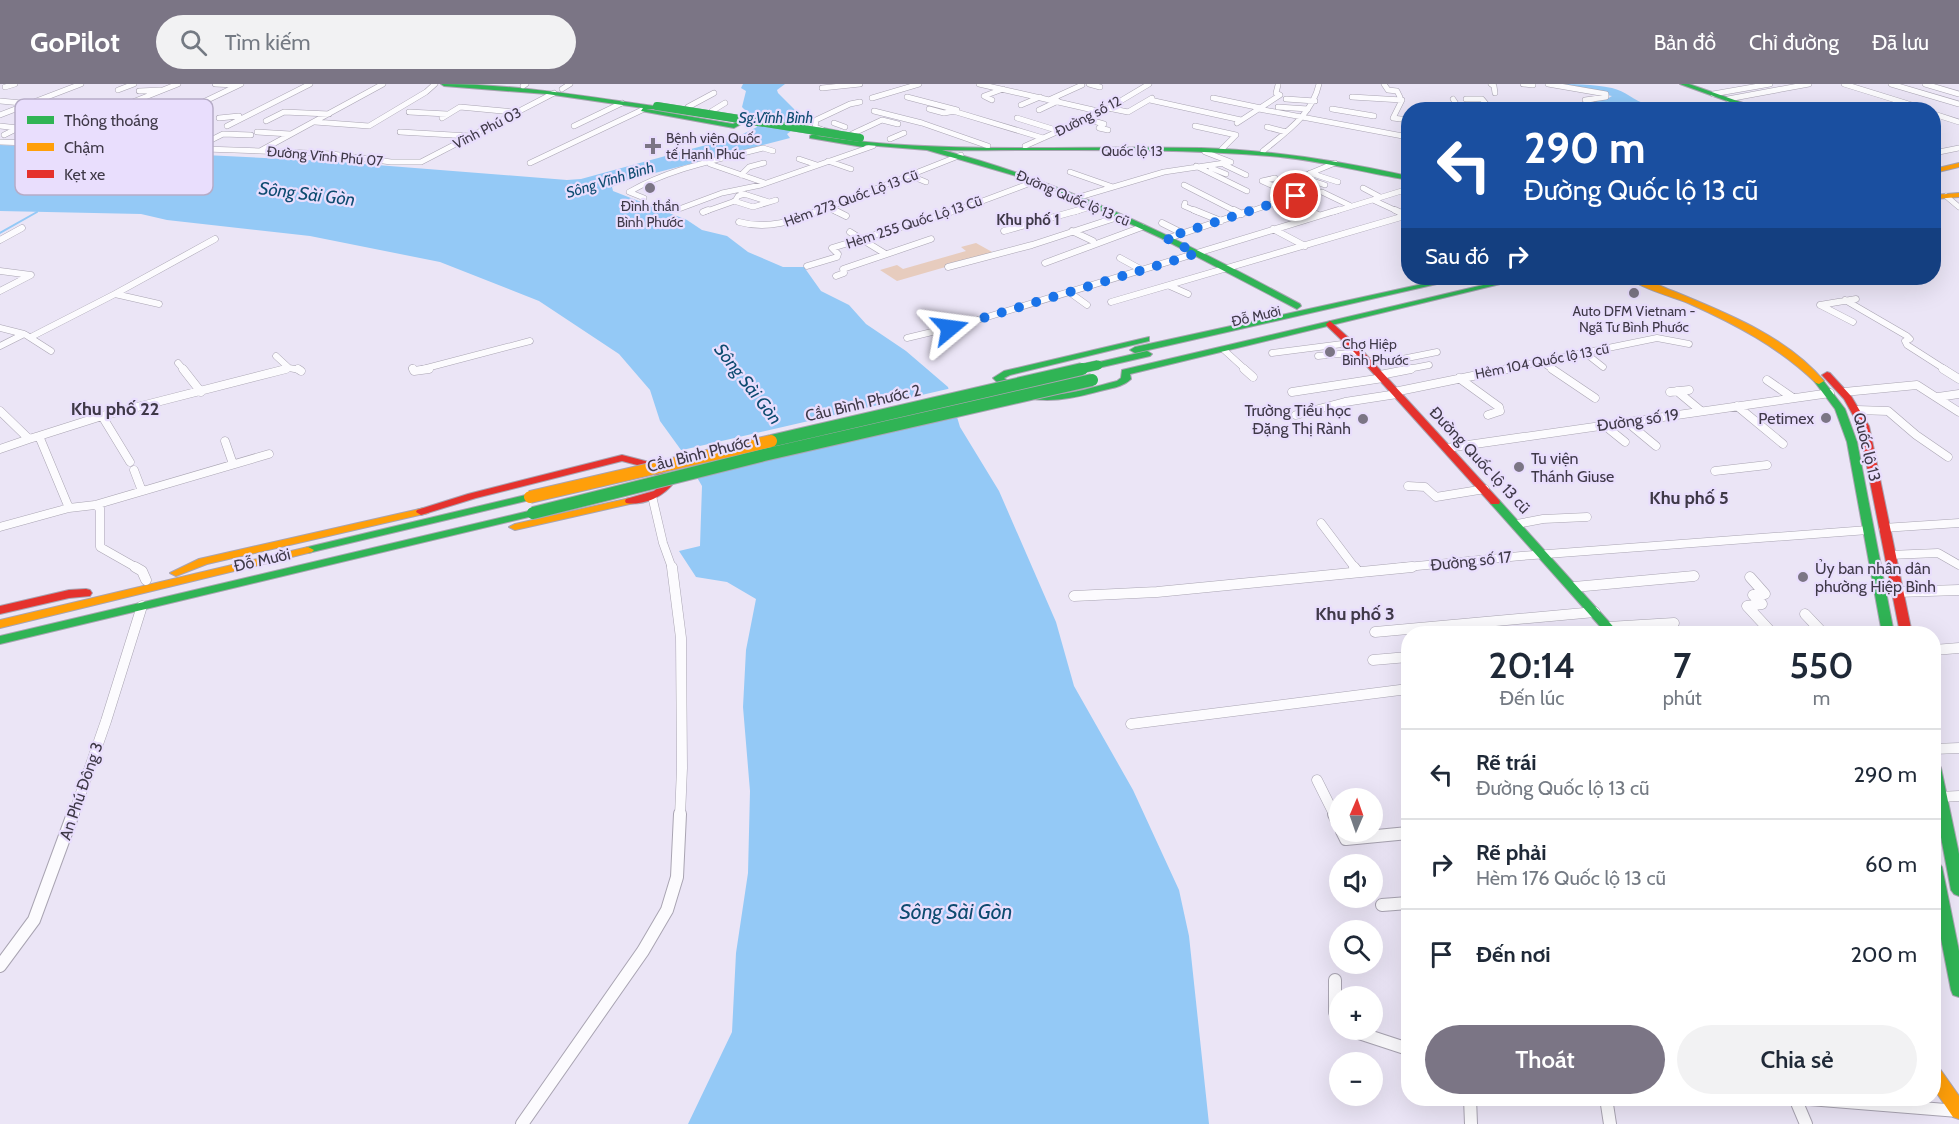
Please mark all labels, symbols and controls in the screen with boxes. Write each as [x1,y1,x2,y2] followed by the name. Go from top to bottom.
[156,15,576,69] search box
[30,25,120,59] text: GoPilot
[177,26,210,59] icon: search
[225,29,310,56] text: Tìm kiếm
[1654,30,1716,55] text: Bản đồ
[1749,30,1839,55] text: Chỉ đường
[1872,30,1929,55] text: Đã lưu
[1052,92,1124,140] street label: Đường số 12
[15,99,213,195] legend
[450,103,524,153] street label: Vĩnh Phú 03
[739,109,813,127] water label: Sg.Vĩnh Bình
[64,111,159,130] text: Thông thoáng
[1524,122,1645,174] text: 290 m
[1425,126,1503,204] icon: left
[666,129,760,163] place label: Bệnh viện Quốc tế Hạnh Phúc
[644,137,662,155] marker: Bệnh viện Quốc tế Hạnh Phúc
[64,138,104,157] text: Chậm
[266,142,384,170] street label: Đường Vĩnh Phú 07
[1101,142,1163,160] street label: Quốc lộ 13
[564,158,656,202] water label: Sông Vĩnh Bình
[64,165,105,184] text: Kẹt xe
[781,165,921,231] street label: Hẻm 273 Quốc Lộ 13 Cũ
[1014,166,1132,230] street label: Đường Quốc lộ 13 cũ
[1270,170,1321,221] pin
[1524,174,1758,207] text: Đường Quốc lộ 13 cũ
[258,177,356,211] water label: Sông Sài Gòn
[1279,179,1312,212] icon: arrive
[643,181,657,195] marker: Đình thần Bình Phước
[844,192,984,252] street label: Hẻm 255 Quốc Lộ 13 Cũ
[617,197,683,231] place label: Đình thần Bình Phước
[996,211,1060,229] district label: Khu phố 1
[1501,240,1534,273] icon: right
[1425,243,1489,270] text: Sau đó
[1627,286,1641,300] marker: Auto DFM Vietnam - Ngã Tư Bình Phước
[918,296,982,360] position arrow
[1229,302,1283,330] street label: Đỗ Mười
[1572,302,1696,336] place label: Auto DFM Vietnam - Ngã Tư Bình Phước
[1342,335,1409,369] place label: Chợ Hiệp Bình Phước
[710,339,786,429] water label: Sông Sài Gòn
[1473,339,1611,383] street label: Hẻm 104 Quốc lộ 13 cũ
[1323,345,1337,359] marker: Chợ Hiệp Bình Phước
[803,380,923,426] street label: Cầu Bình Phước 2
[71,398,159,420] district label: Khu phố 22
[1244,401,1351,438] place label: Trường Tiểu học Đặng Thị Rành
[1426,403,1534,517] street label: Đường Quốc lộ 13 cũ
[1596,405,1680,435] street label: Đường số 19
[1758,409,1814,428] place label: Petimex
[1819,411,1833,425] marker: Petimex
[1849,411,1885,483] street label: Quốc lộ 13
[1356,412,1370,426] marker: Trường Tiểu học Đặng Thị Rành
[645,430,761,476] street label: Cầu Bình Phước 1
[1531,449,1614,486] place label: Tu viện Thánh Giuse
[1512,460,1526,474] marker: Tu viện Thánh Giuse
[1649,487,1729,509] district label: Khu phố 5
[232,544,292,576] street label: Đỗ Mười
[1429,547,1513,575] street label: Đường số 17
[1815,559,1936,596] place label: Ủy ban nhân dân phường Hiệp Bình
[1796,570,1810,584] marker: Ủy ban nhân dân phường Hiệp Bình
[1315,603,1395,625] district label: Khu phố 3
[1489,643,1575,687] text: 20:14
[1673,643,1691,687] text: 7
[1789,643,1853,687] text: 550
[1499,686,1564,710] text: Đến lúc
[1663,686,1702,710] text: phút
[1813,686,1830,710] text: m
[55,740,107,842] street label: An Phú Đông 3
[1476,749,1537,776] text: Rẽ trái
[1425,758,1458,791] icon: left
[1853,761,1917,788] text: 290 m
[1476,776,1650,800] text: Đường Quốc lộ 13 cũ
[1329,788,1383,842] north arrow
[1329,788,1383,1106] map controls
[1476,839,1547,866] text: Rẽ phải
[1425,848,1458,881] icon: right
[1865,851,1917,878] text: 60 m
[1329,854,1383,908] button: sound
[1476,866,1666,890] text: Hèm 176 Quốc lộ 13 cũ
[900,899,1012,924] water label: Sông Sài Gòn
[1329,920,1383,974] button: search
[1425,938,1458,971] icon: arrive
[1476,941,1550,968] text: Đến nơi
[1851,941,1917,968] text: 200 m
[1329,986,1383,1040] button: +
[1425,1025,1665,1094] button: Thoát
[1677,1025,1917,1094] button: Chia sẻ
[1329,1052,1383,1106] button: −

